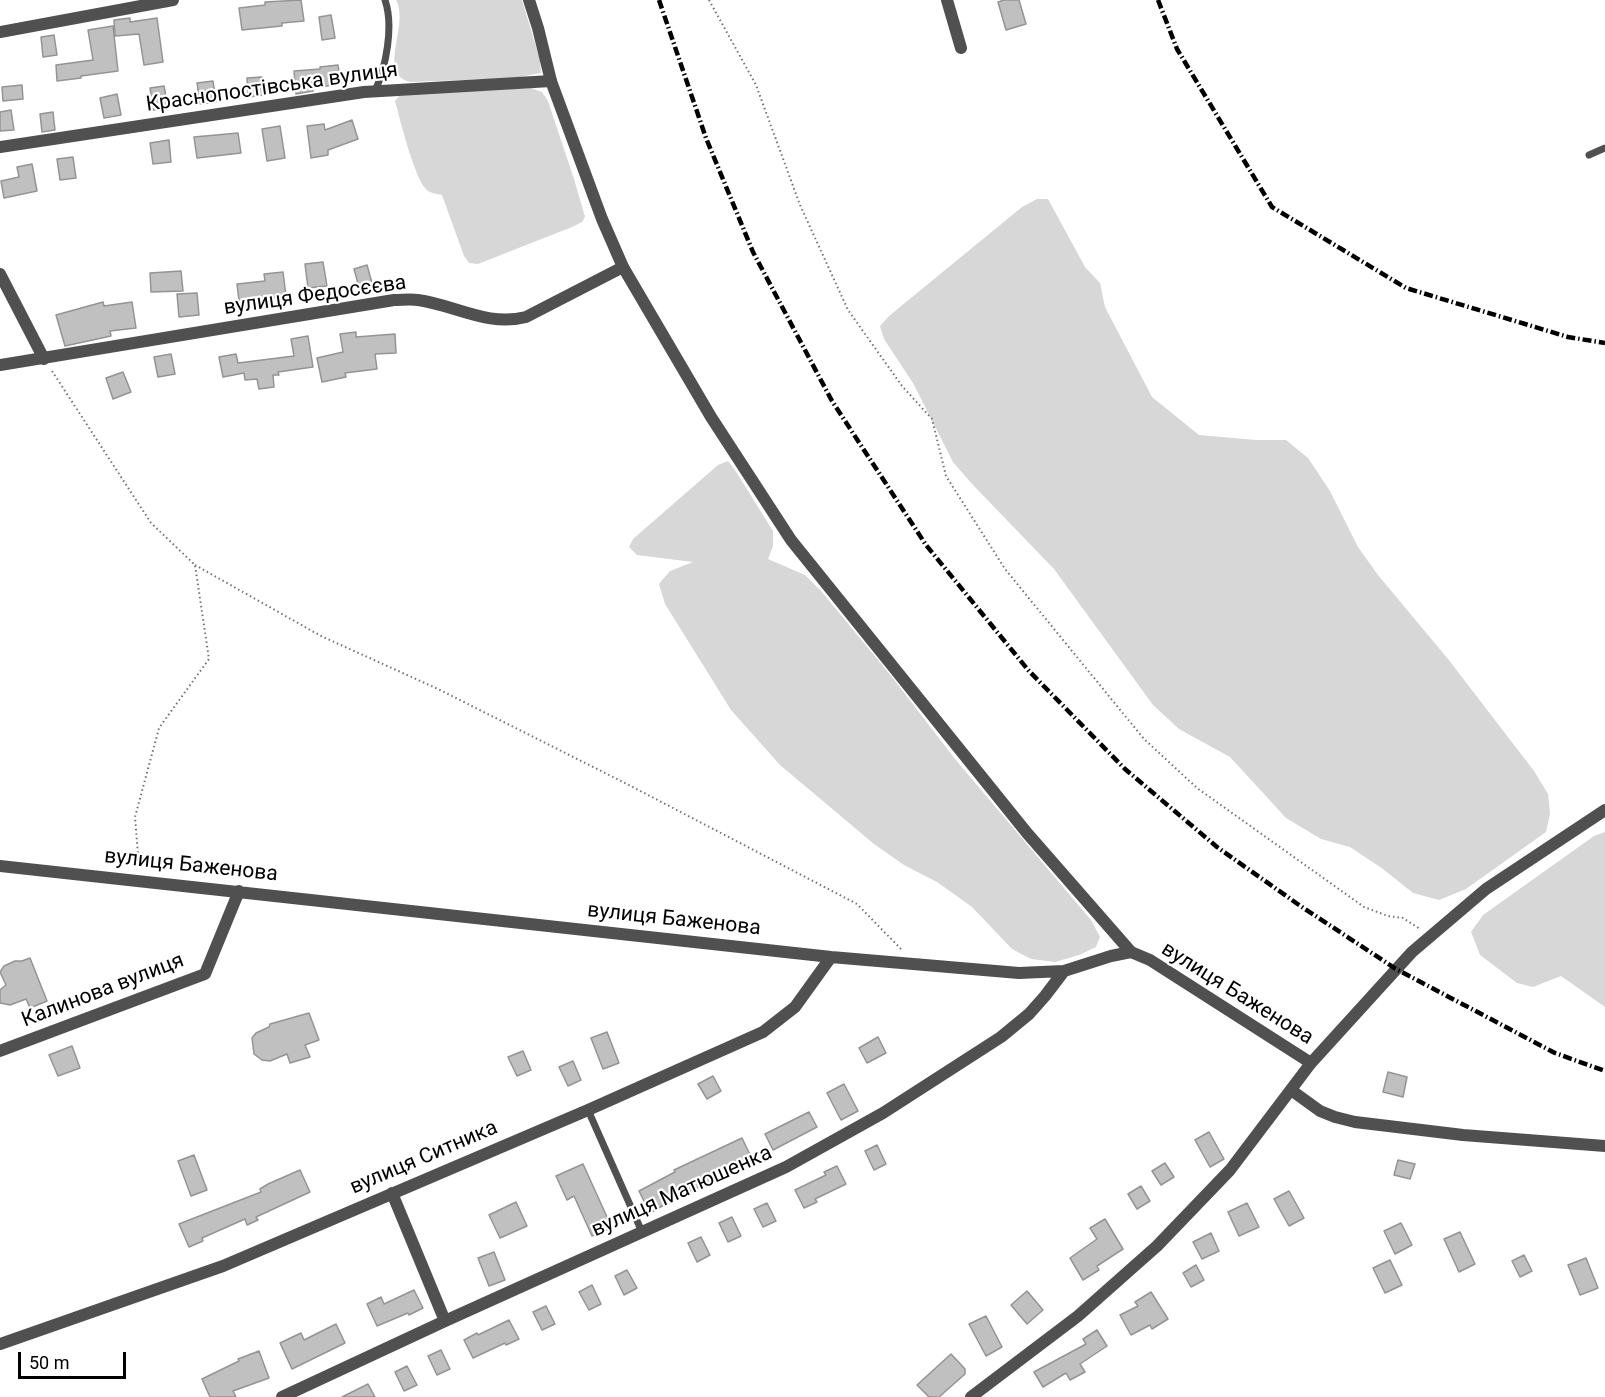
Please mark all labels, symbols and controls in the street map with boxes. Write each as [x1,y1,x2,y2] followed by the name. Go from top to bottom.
[144,58,400,118] street label: Краснопостівська вулиця
[222,271,408,321] street label: вулиця Федосєєва
[103,844,279,888] street label: вулиця Баженова
[586,898,762,942] street label: вулиця Баженова
[1156,937,1318,1051] street label: вулиця Баженова
[18,948,188,1034] street label: Калинова вулиця
[346,1116,502,1200] street label: вулиця Ситника
[588,1141,776,1243] street label: вулиця Матюшенка
[21,1340,129,1378] scale bar
[29,1352,69,1373] text: 50 m

